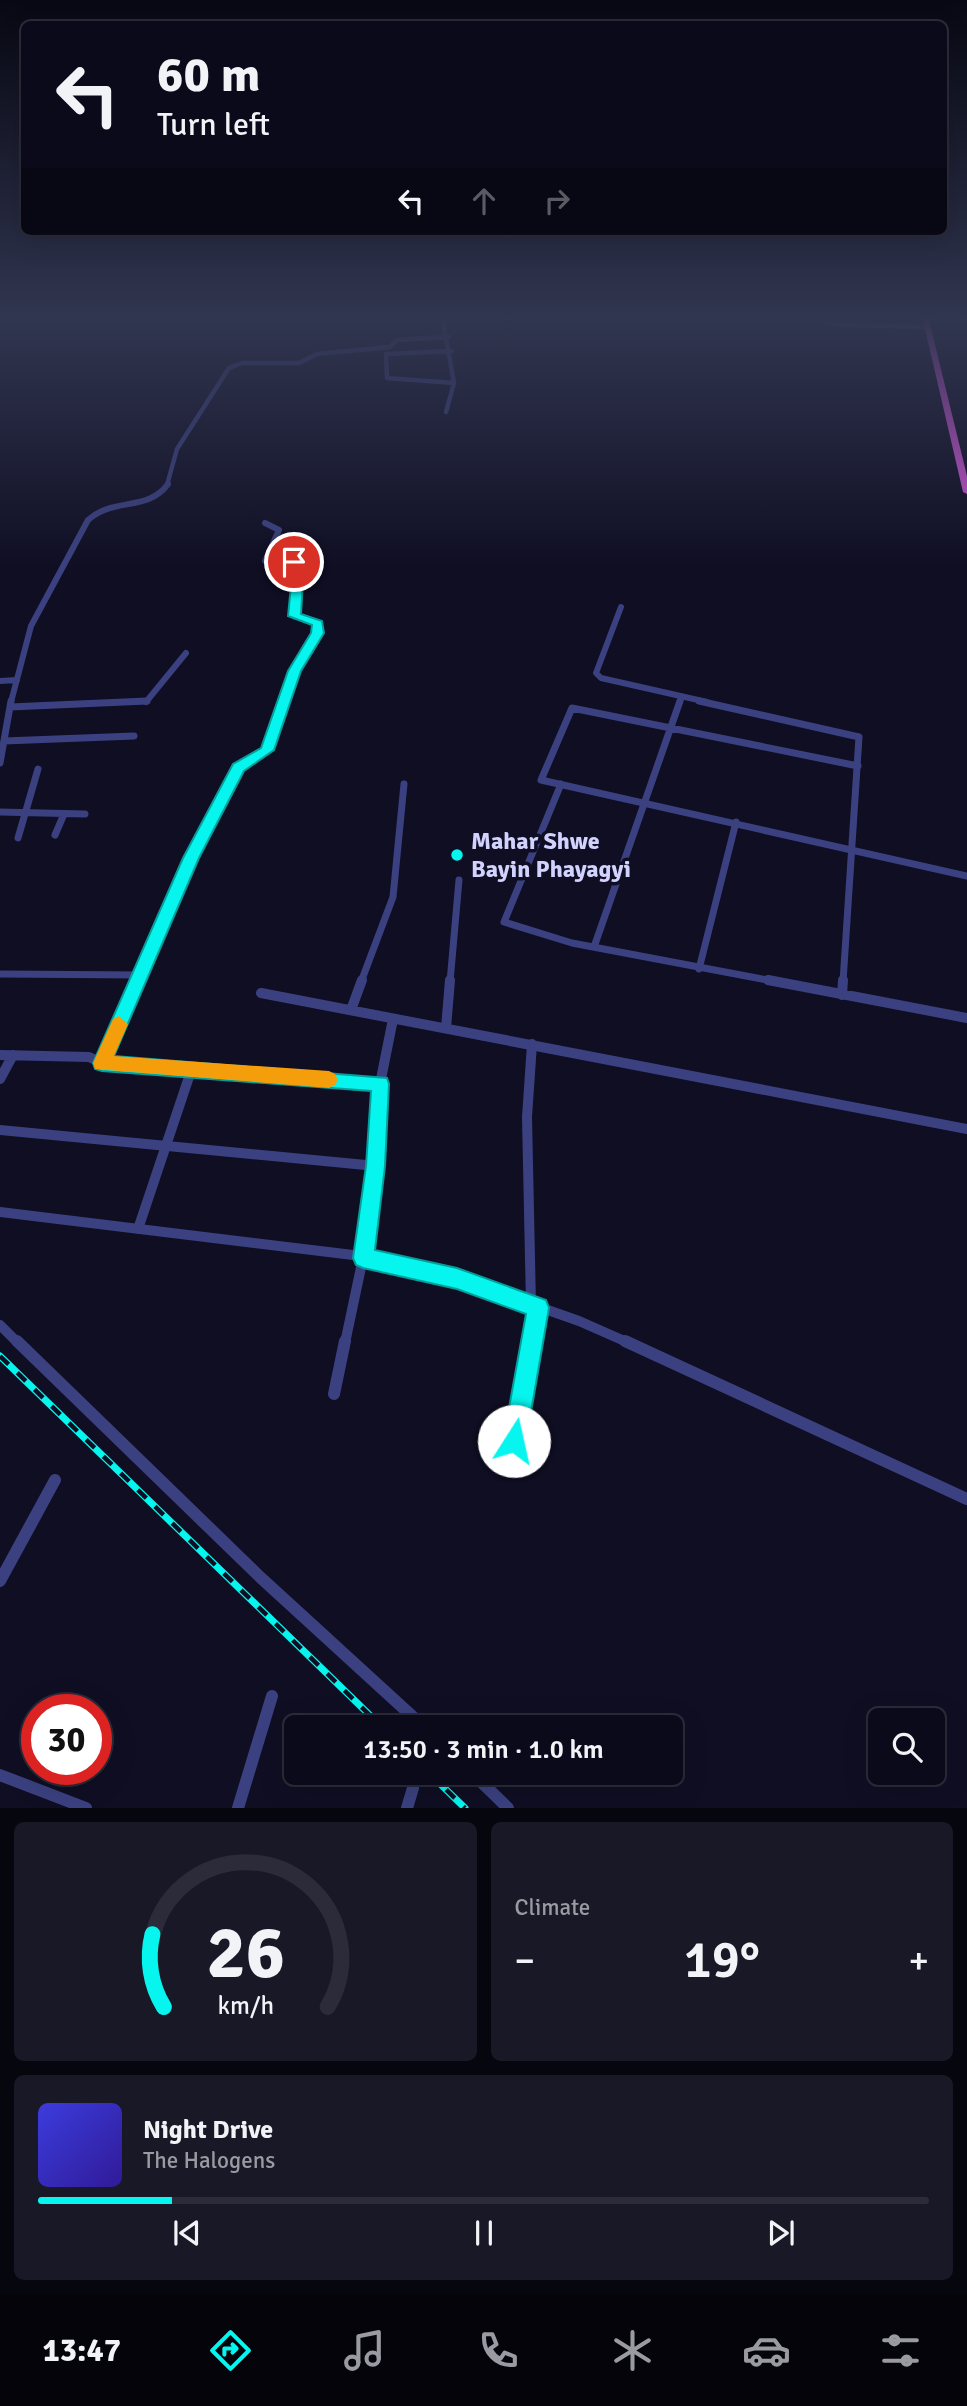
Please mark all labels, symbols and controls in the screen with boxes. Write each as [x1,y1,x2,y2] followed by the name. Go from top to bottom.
[157,45,260,105] text: 60 m
[42,49,133,140] icon: left
[157,105,270,144] text: Turn left
[392,182,430,220] icon: left
[465,182,503,220] icon: ahead
[538,182,576,220] icon: right
[264,532,324,592] pin
[275,543,313,581] icon: arrive
[471,826,631,884] place label: Mahar Shwe Bayin Phayagyi
[449,847,465,863] marker: Mahar Shwe Bayin Phayagyi
[477,1404,551,1478] position arrow
[21,1694,112,1785] speed limit sign: 30
[868,1708,945,1785] map controls
[868,1708,945,1785] button: search
[363,1734,604,1766] text: 13:50 · 3 min · 1.0 km
[515,1893,590,1922] text: Climate
[206,1910,285,1999] text: 26
[684,1928,760,1992] text: 19°
[515,1937,535,1984] text: −
[908,1937,929,1984] text: +
[217,1990,274,2021] text: km/h
[143,2114,273,2146] text: Night Drive
[143,2146,275,2175] text: The Halogens
[168,2214,206,2252] icon: previous
[465,2214,503,2252] icon: pause
[762,2214,800,2252] icon: next
[206,2326,255,2375] icon: directions
[340,2326,389,2375] icon: music
[474,2326,523,2375] icon: phone
[608,2326,657,2375] icon: climate
[742,2326,791,2375] icon: car
[876,2326,925,2375] icon: filters
[42,2331,121,2370] text: 13:47

